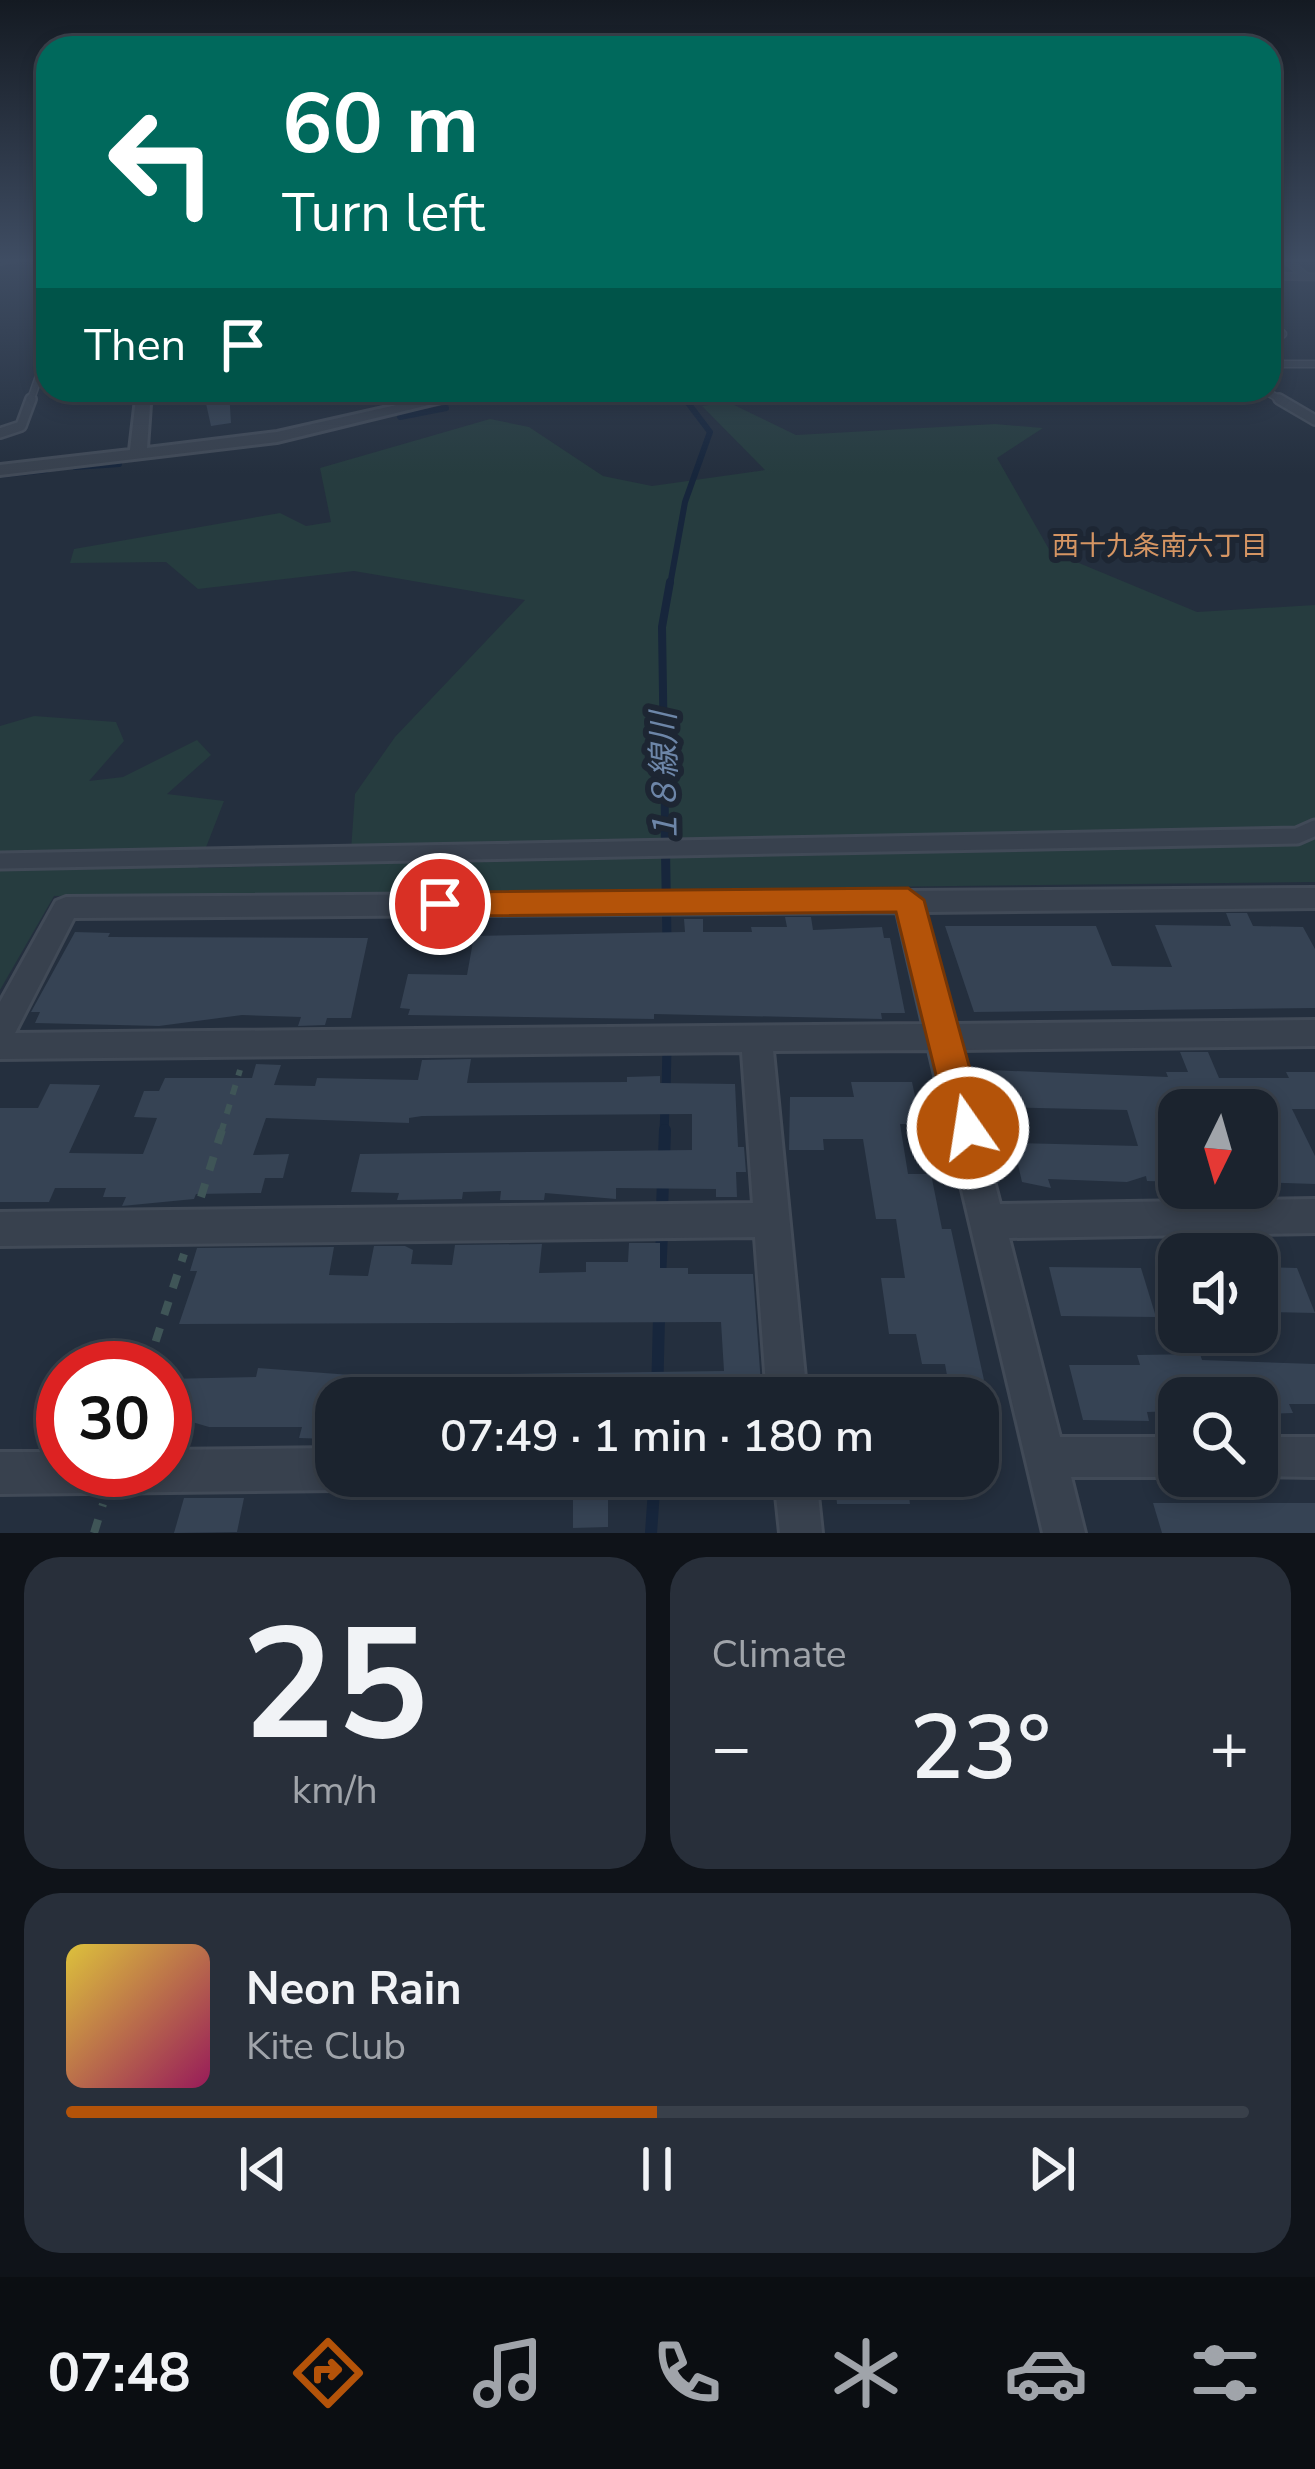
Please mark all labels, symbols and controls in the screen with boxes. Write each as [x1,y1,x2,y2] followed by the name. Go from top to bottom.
[282,67,479,182] text: 60 m
[84,84,240,240] icon: left
[282,176,485,250] text: Turn left
[210,312,276,378] icon: arrive
[84,315,186,376] text: Then
[1052,528,1268,565] district label: 西十九条南六丁目
[641,709,689,844] water label: １８線川
[389,853,491,955] pin
[407,871,473,937] icon: arrive
[905,1065,1031,1191] position arrow
[1158,1089,1278,1209] north arrow
[1158,1089,1278,1497] map controls
[1158,1233,1278,1353] button: sound
[36,1341,192,1497] speed limit sign: 30
[1158,1377,1278,1497] button: search
[440,1406,874,1467] text: 07:49 · 1 min · 180 m
[241,1579,428,1792] text: 25
[712,1628,847,1681] text: Climate
[909,1687,1051,1810] text: 23°
[712,1703,751,1793] text: −
[1209,1703,1249,1793] text: +
[292,1764,378,1817] text: km/h
[246,1959,462,2020] text: Neon Rain
[246,2020,406,2073] text: Kite Club
[230,2136,296,2202] icon: previous
[624,2136,690,2202] icon: pause
[1019,2136,1085,2202] icon: next
[286,2331,370,2415] icon: directions
[466,2331,550,2415] icon: music
[645,2331,729,2415] icon: phone
[824,2331,908,2415] icon: climate
[1004,2331,1088,2415] icon: car
[1183,2331,1267,2415] icon: filters
[48,2336,191,2410] text: 07:48

